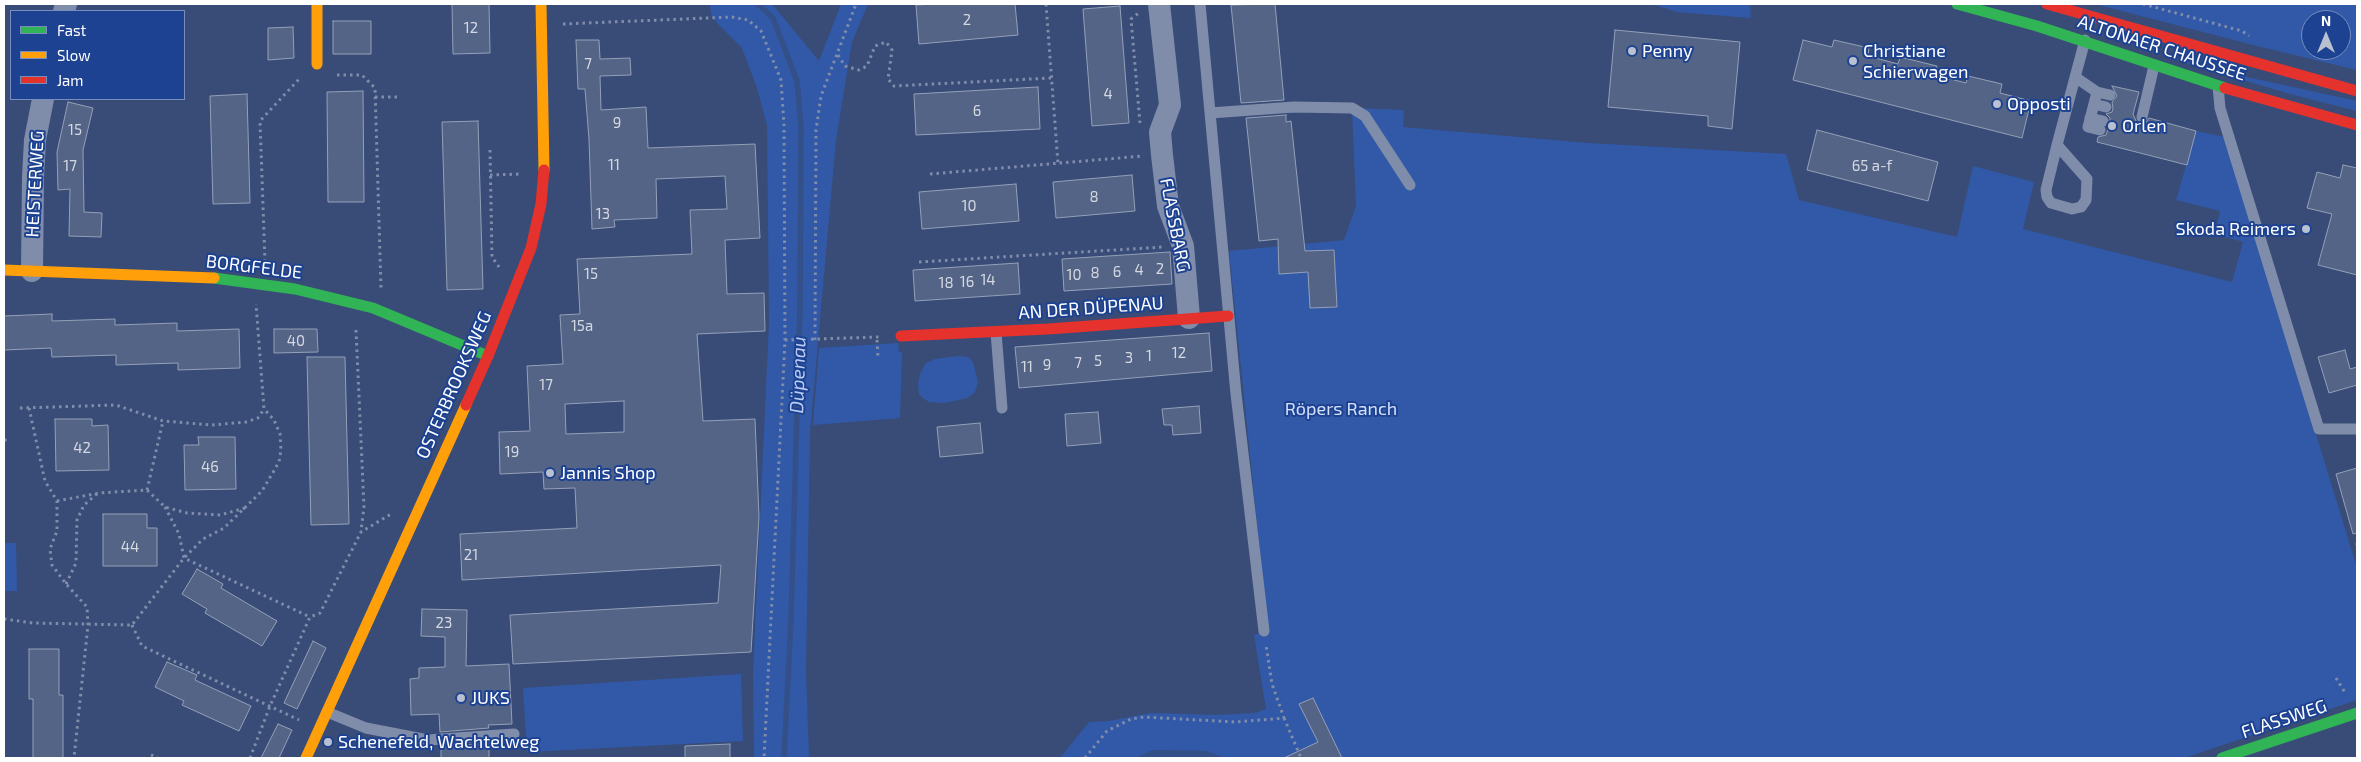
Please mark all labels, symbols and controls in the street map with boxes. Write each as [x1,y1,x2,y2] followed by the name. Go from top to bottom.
[10,10,185,100] legend
[2301,10,2351,60] north arrow
[963,11,971,29] house number: 2
[2075,11,2249,85] street label: ALTONAER CHAUSSEE
[2321,12,2331,29] text: N
[464,19,478,37] house number: 12
[57,21,86,39] text: Fast
[1642,40,1693,62] place label: Penny
[1863,40,1968,82] place label: Christiane Schierwagen
[1626,45,1638,57] marker: Penny
[57,46,91,64] text: Slow
[584,55,592,73] house number: 7
[1847,55,1859,67] marker: Christiane Schierwagen
[57,71,83,89] text: Jam
[1103,85,1113,103] house number: 4
[2007,93,2071,115] place label: Opposti
[1991,98,2003,110] marker: Opposti
[973,102,981,120] house number: 6
[613,114,621,132] house number: 9
[2122,115,2167,137] place label: Orlen
[2106,120,2118,132] marker: Orlen
[68,121,82,139] house number: 15
[21,130,49,238] street label: HEISTERWEG
[608,156,620,174] house number: 11
[63,157,77,175] house number: 17
[1852,157,1892,175] house number: 65 a-f
[1155,176,1195,274] street label: FLASSBARG
[1089,188,1099,206] house number: 8
[961,197,977,215] house number: 10
[596,205,610,223] house number: 13
[2176,218,2296,240] place label: Skoda Reimers
[2300,223,2312,235] marker: Skoda Reimers
[205,250,303,284] street label: BORGFELDE
[1156,260,1164,278] house number: 2
[1134,261,1144,279] house number: 4
[1113,263,1121,281] house number: 6
[1090,264,1100,282] house number: 8
[584,265,598,283] house number: 15
[1066,266,1082,284] house number: 10
[980,271,996,289] house number: 14
[960,273,974,291] house number: 16
[938,274,954,292] house number: 18
[1018,292,1164,324] street label: AN DER DÜPENAU
[412,308,496,462] street label: OSTERBROOKSWEG
[571,317,593,335] house number: 15a
[287,332,305,350] house number: 40
[785,336,811,414] water label: Düpenau
[1172,344,1186,362] house number: 12
[1146,347,1152,365] house number: 1
[1125,349,1133,367] house number: 3
[1094,352,1102,370] house number: 5
[1074,354,1082,372] house number: 7
[1043,356,1051,374] house number: 9
[1021,358,1033,376] house number: 11
[539,376,553,394] house number: 17
[1285,398,1397,420] park label: Röpers Ranch
[73,439,91,457] house number: 42
[505,443,519,461] house number: 19
[201,458,219,476] house number: 46
[560,462,656,484] place label: Jannis Shop
[544,467,556,479] marker: Jannis Shop
[121,538,139,556] house number: 44
[464,546,478,564] house number: 21
[436,614,452,632] house number: 23
[471,687,510,709] place label: JUKS
[455,692,467,704] marker: JUKS
[2238,695,2330,743] street label: FLASSWEG
[338,731,539,753] place label: Schenefeld, Wachtelweg
[322,736,334,748] marker: Schenefeld, Wachtelweg

